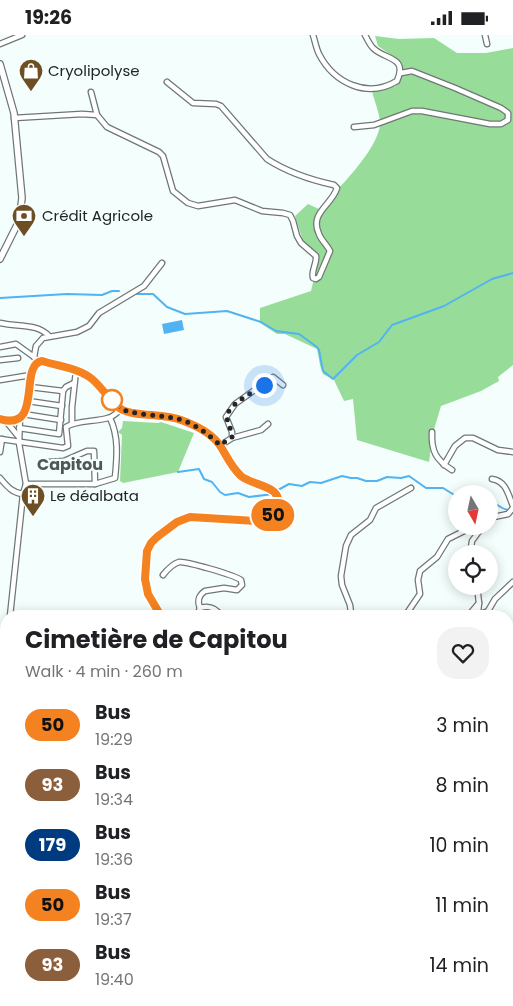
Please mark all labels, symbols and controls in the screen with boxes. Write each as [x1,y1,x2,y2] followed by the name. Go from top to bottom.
[25,4,72,31] text: 19:26
[18,58,44,92] shop icon: Cryolipolyse
[48,60,140,81] place label: Cryolipolyse
[11,203,37,237] bank icon: Crédit Agricole
[42,205,153,226] place label: Crédit Agricole
[252,373,277,398] your location
[101,389,123,411] unlabelled marker
[37,453,103,476] district label: Capitou
[20,483,46,517] building icon: Le déalbata
[50,485,139,506] place label: Le déalbata
[448,485,498,535] north arrow
[448,485,498,595] map controls
[250,499,296,531] line badge: 50
[261,502,285,527] text: 50
[448,545,498,595] button: locate
[25,623,288,656] text: Cimetière de Capitou
[437,627,489,679] button: heart
[25,660,183,683] text: Walk · 4 min · 260 m
[95,699,131,726] text: Bus
[41,712,64,737] text: 50
[436,712,489,739] text: 3 min
[95,728,133,751] text: 19:29
[95,759,131,786] text: Bus
[42,772,63,797] text: 93
[436,772,489,799] text: 8 min
[95,788,133,811] text: 19:34
[95,819,131,846] text: Bus
[39,832,66,857] text: 179
[430,832,489,859] text: 10 min
[95,848,133,871] text: 19:36
[95,879,131,906] text: Bus
[41,892,64,917] text: 50
[435,892,489,919] text: 11 min
[95,908,132,931] text: 19:37
[95,939,131,966] text: Bus
[42,952,63,977] text: 93
[429,952,489,979] text: 14 min
[95,968,134,991] text: 19:40

